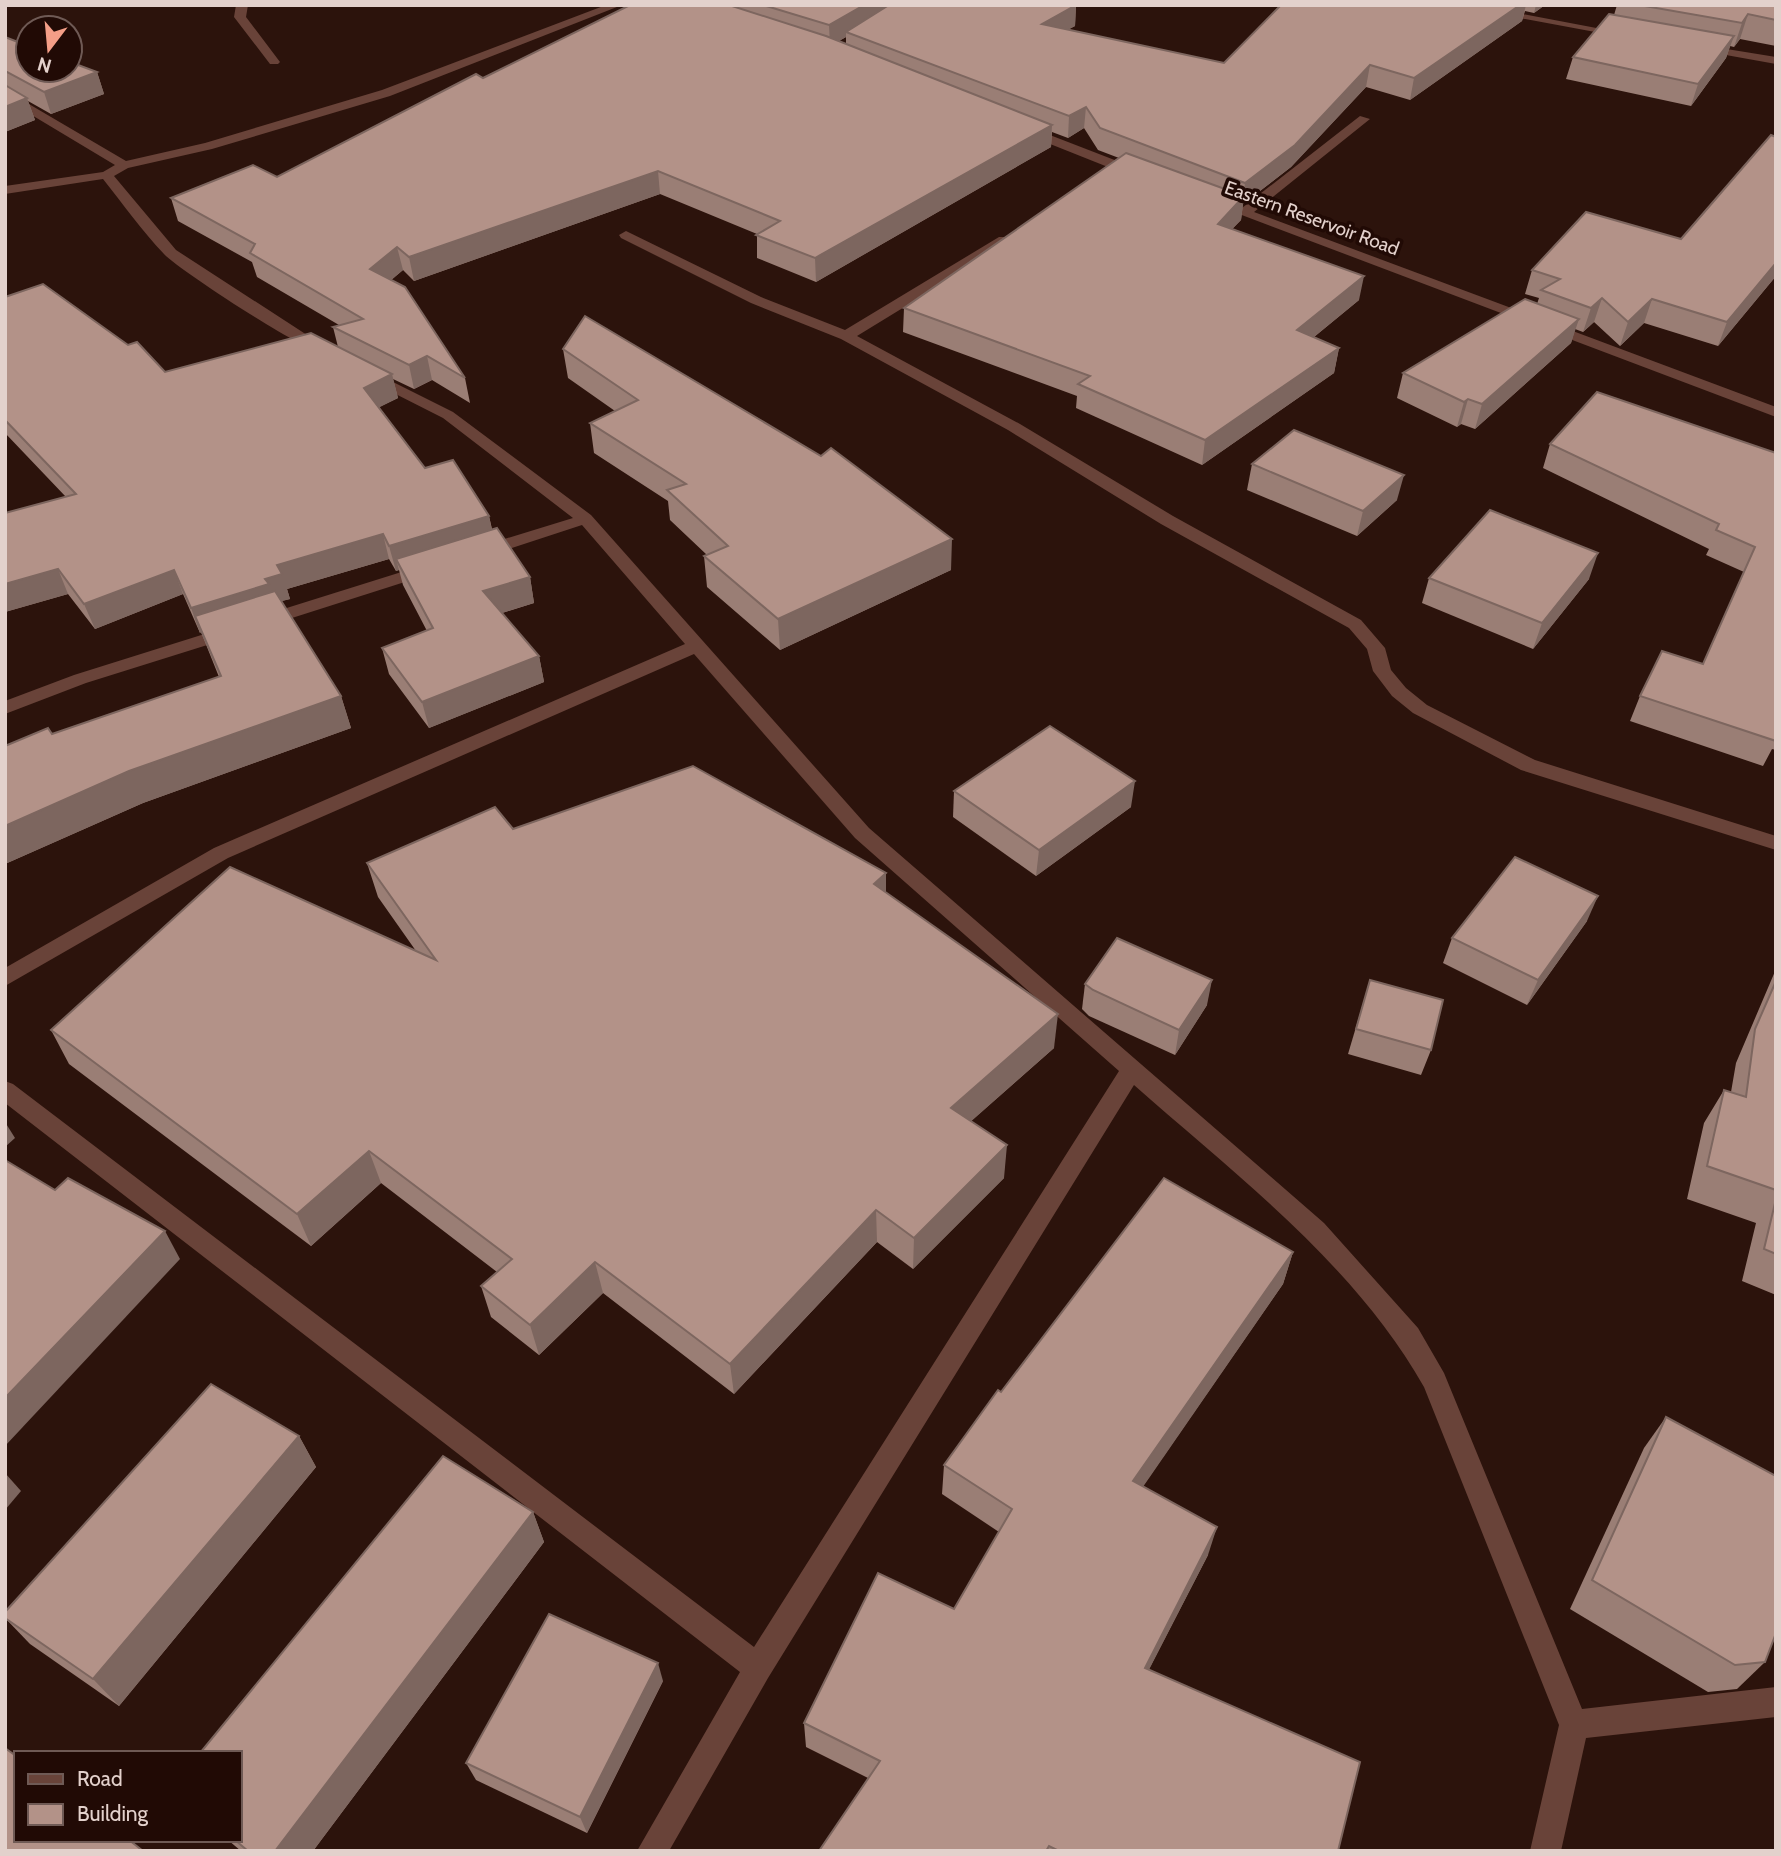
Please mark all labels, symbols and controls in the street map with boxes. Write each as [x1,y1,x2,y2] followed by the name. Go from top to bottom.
[14,14,84,84] north arrow
[35,52,54,78] text: N
[1222,176,1402,260] street label: Eastern Reservoir Road
[14,1751,242,1842] legend
[77,1766,123,1791] text: Road
[77,1801,149,1826] text: Building

